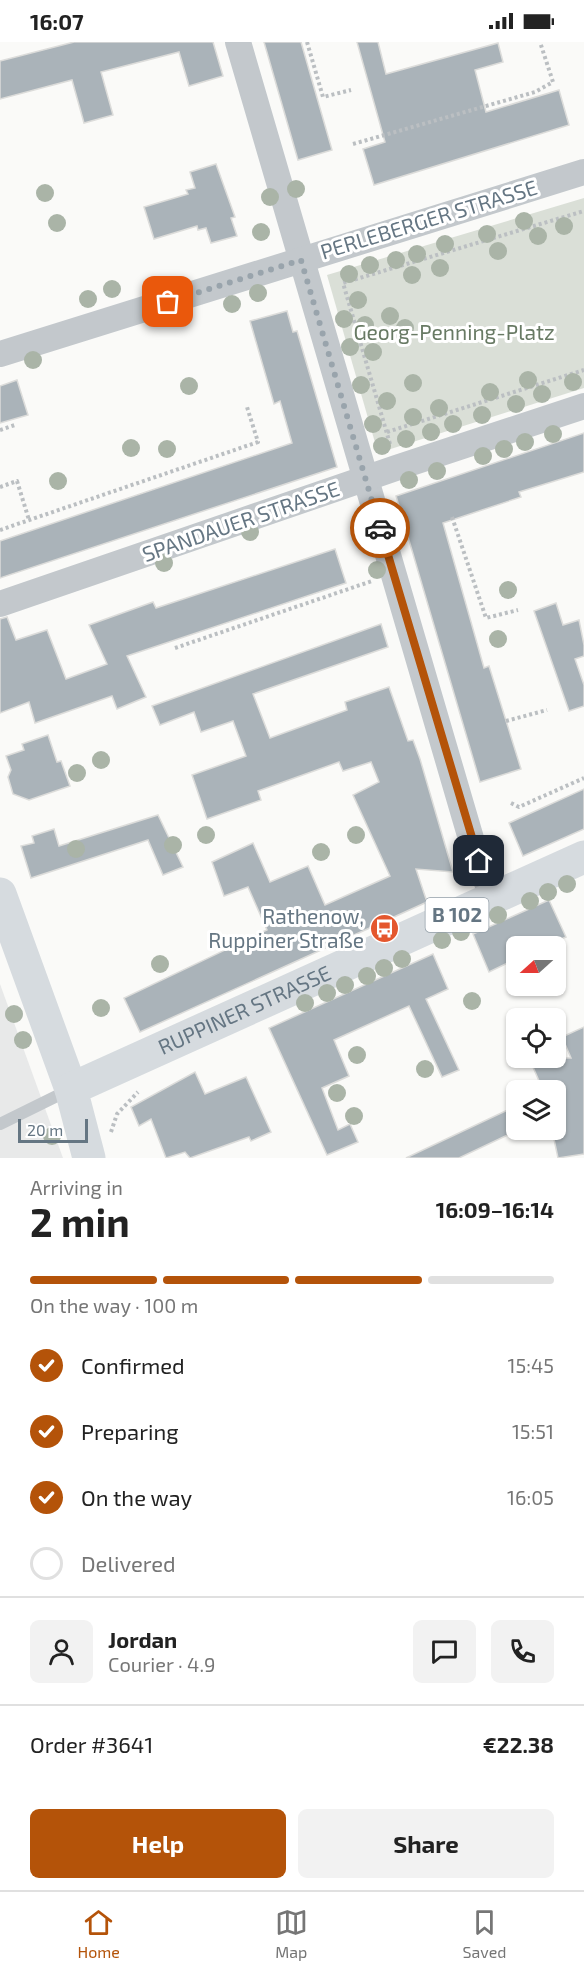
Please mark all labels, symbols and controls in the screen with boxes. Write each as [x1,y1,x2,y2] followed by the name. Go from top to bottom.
[30,8,84,34] text: 16:07
[317,174,540,263] street label: PERLEBERGER STRASSE
[142,276,193,327] pin
[151,285,184,318] icon: bag
[353,319,555,344] park label: Georg-Penning-Platz
[139,475,342,566] street label: SPANDAUER STRASSE
[350,498,410,558] courier
[364,512,397,545] icon: car
[453,835,504,886] pin
[462,844,495,877] icon: home
[426,898,488,932] road number: B 102
[208,903,364,952] place label: Rathenow, Ruppiner Straße
[369,913,401,945] bus stop icon: Rathenow, Ruppiner Straße
[506,936,566,996] north arrow
[506,936,566,1140] map controls
[154,959,334,1059] street label: RUPPINER STRASSE
[506,1008,566,1068] button: locate
[506,1080,566,1140] button: layers
[18,1116,88,1144] scale bar
[27,1120,63,1139] text: 20 m
[30,1175,123,1199] text: Arriving in
[436,1196,554,1222] text: 16:09–16:14
[30,1198,130,1245] text: 2 min
[30,1293,198,1317] text: On the way · 100 m
[30,1349,63,1382] icon: check
[81,1352,185,1378] text: Confirmed
[508,1353,554,1377] text: 15:45
[30,1415,63,1448] icon: check
[81,1418,179,1444] text: Preparing
[512,1419,554,1443] text: 15:51
[30,1481,63,1514] icon: check
[81,1484,192,1510] text: On the way
[507,1485,554,1509] text: 16:05
[81,1550,176,1576] text: Delivered
[30,1620,93,1683] button: person
[413,1620,476,1683] button: chat
[491,1620,554,1683] button: phone
[108,1626,177,1652] text: Jordan
[108,1652,215,1676] text: Courier · 4.9
[30,1731,153,1757] text: Order #3641
[483,1731,554,1757] text: €22.38
[30,1809,286,1878] button: Help
[298,1809,554,1878] button: Share
[77,1906,120,1961] tab: Home
[275,1906,308,1961] tab: Map
[463,1906,507,1961] tab: Saved

